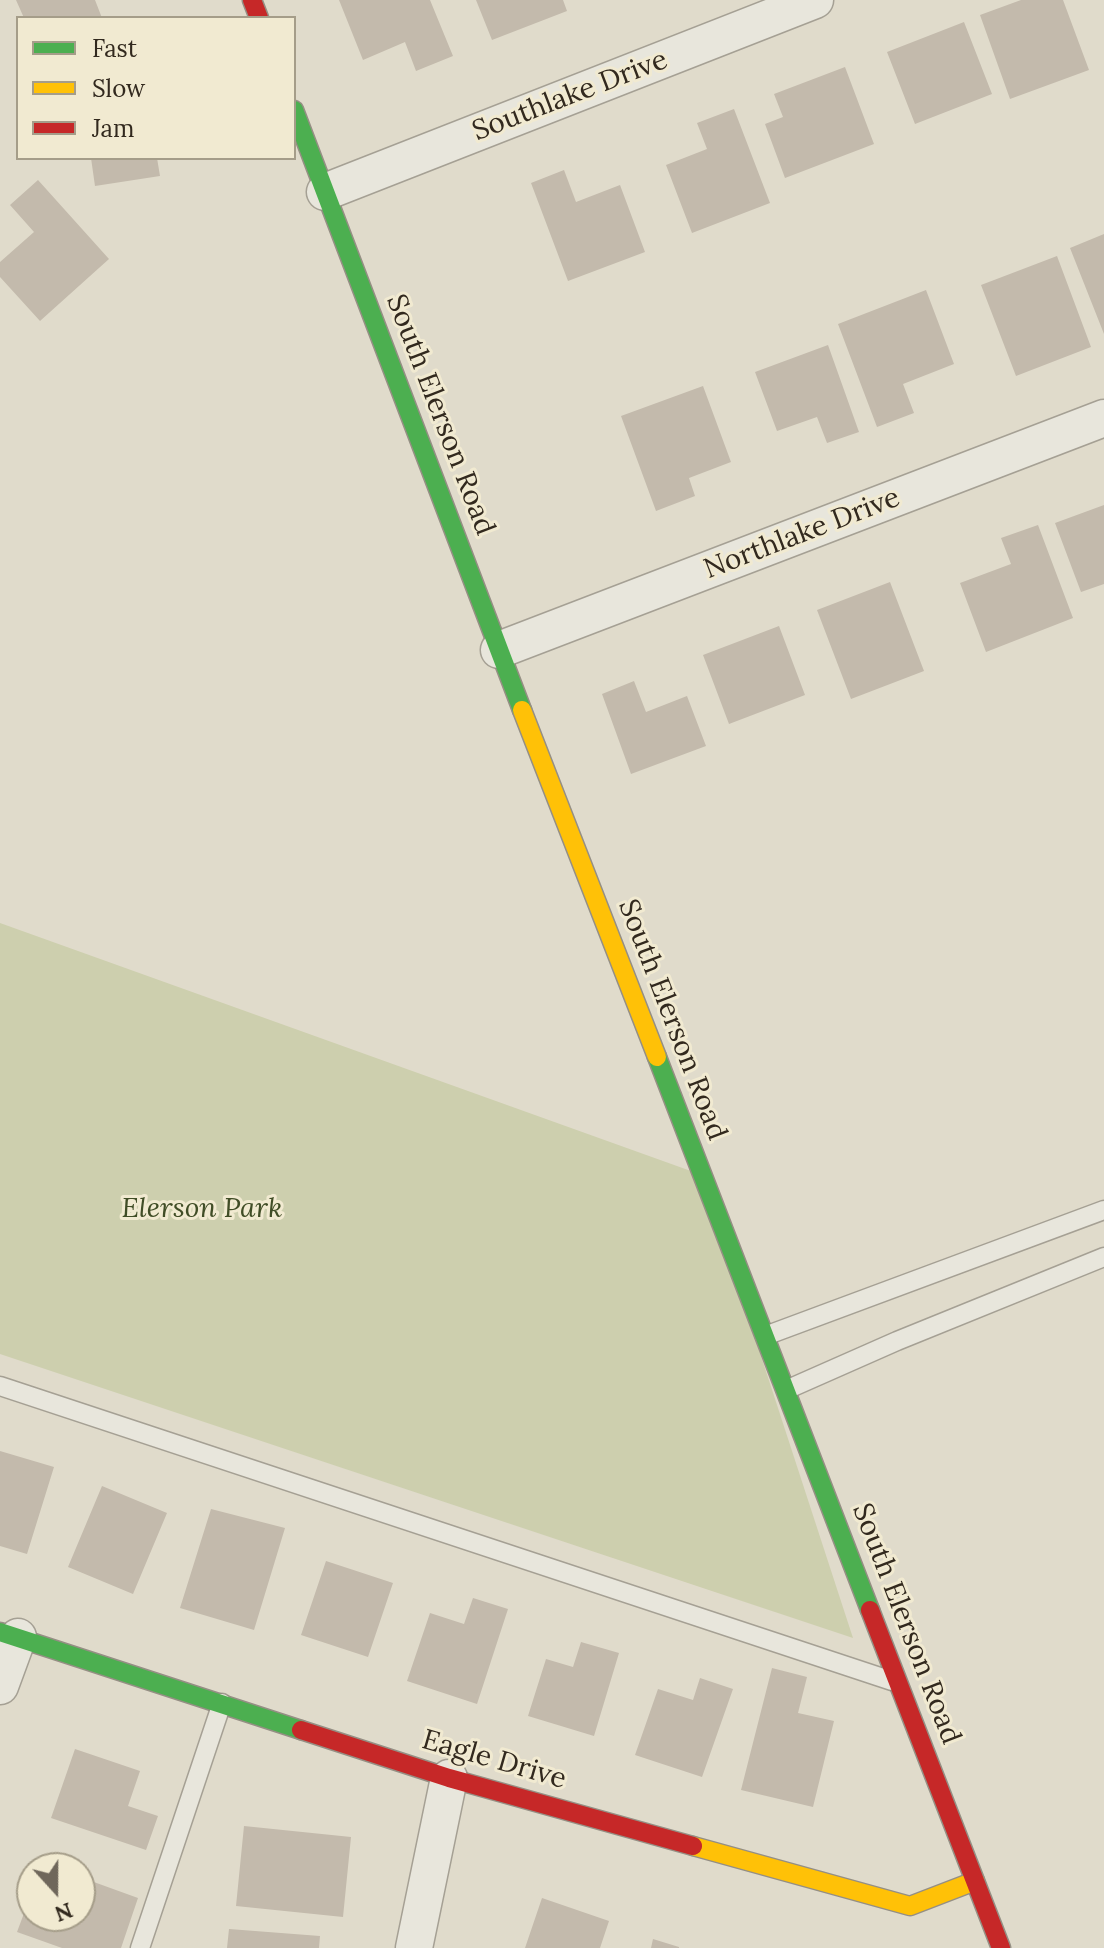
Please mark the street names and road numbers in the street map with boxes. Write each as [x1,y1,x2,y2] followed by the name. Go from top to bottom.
[468,43,672,149] street label: Southlake Drive
[379,290,501,540] street label: South Elerson Road
[699,481,905,587] street label: Northlake Drive
[611,895,733,1145] street label: South Elerson Road
[845,1499,967,1749] street label: South Elerson Road
[418,1723,570,1797] street label: Eagle Drive

